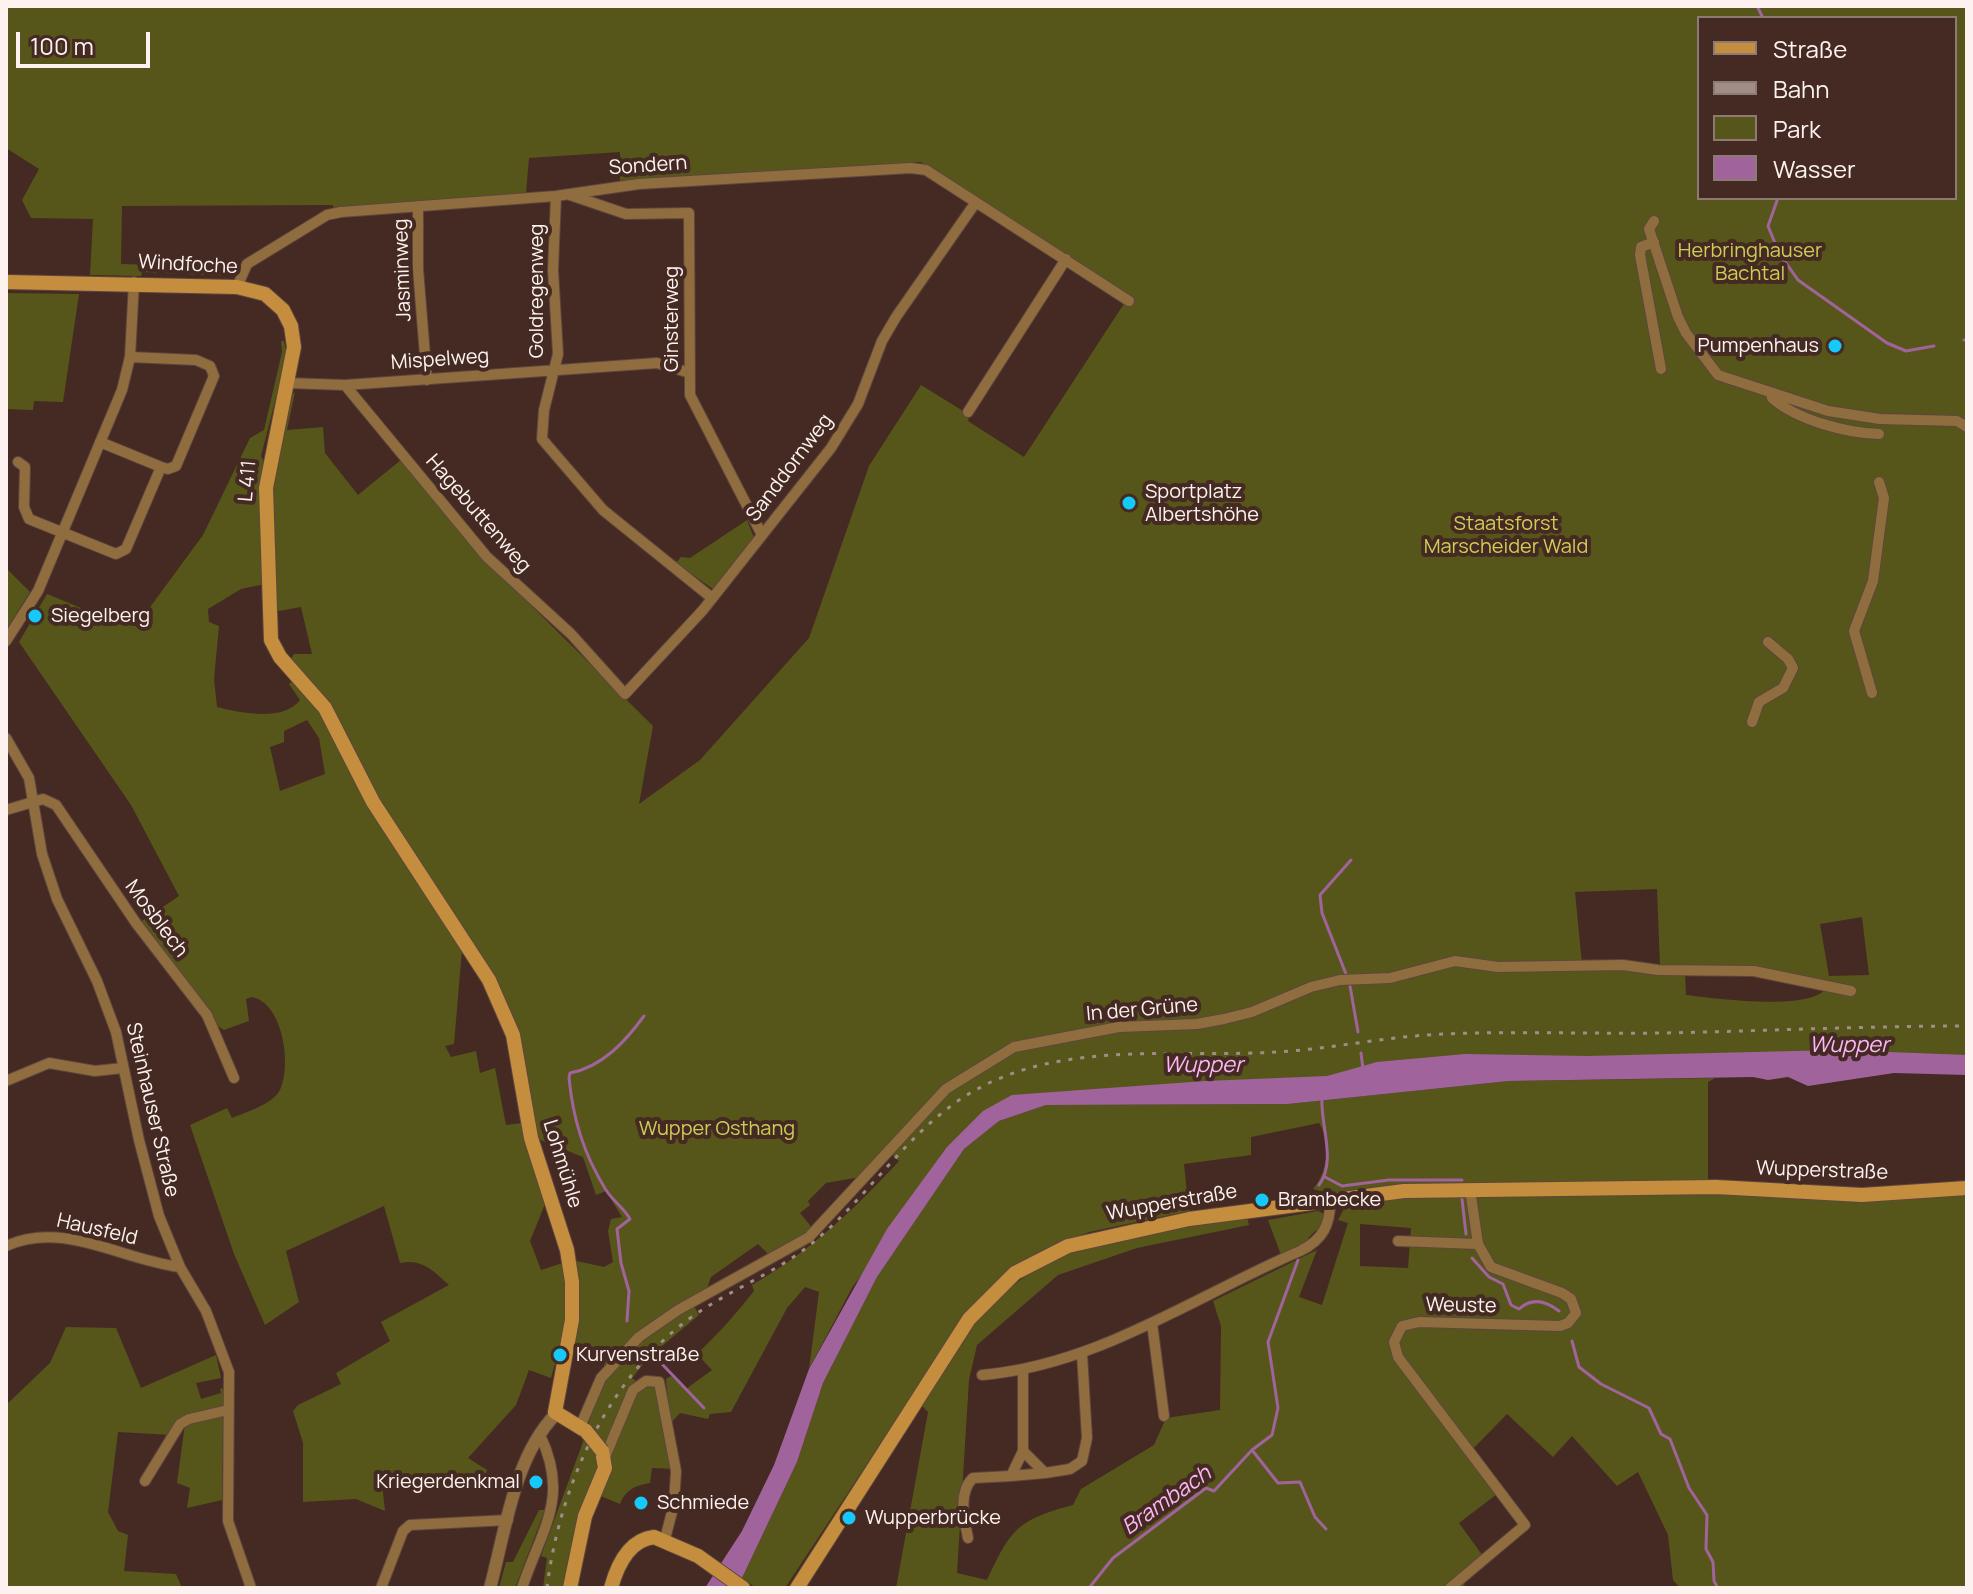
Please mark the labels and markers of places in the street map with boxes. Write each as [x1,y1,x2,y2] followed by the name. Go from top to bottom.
[1698,334,1819,358] place label: Pumpenhaus
[1826,337,1844,355] marker: Pumpenhaus
[1145,480,1259,527] place label: Sportplatz Albertshöhe
[1120,494,1138,512] marker: Sportplatz Albertshöhe
[51,604,150,628] place label: Siegelberg
[26,607,44,625] marker: Siegelberg
[1278,1188,1381,1212] place label: Brambecke
[1253,1191,1271,1209] marker: Brambecke
[576,1343,699,1367] place label: Kurvenstraße
[551,1346,569,1364] marker: Kurvenstraße
[376,1470,520,1494] place label: Kriegerdenkmal
[527,1473,545,1491] marker: Kriegerdenkmal
[657,1491,749,1515] place label: Schmiede
[632,1494,650,1512] marker: Schmiede
[865,1506,1001,1530] place label: Wupperbrücke
[840,1509,858,1527] marker: Wupperbrücke

